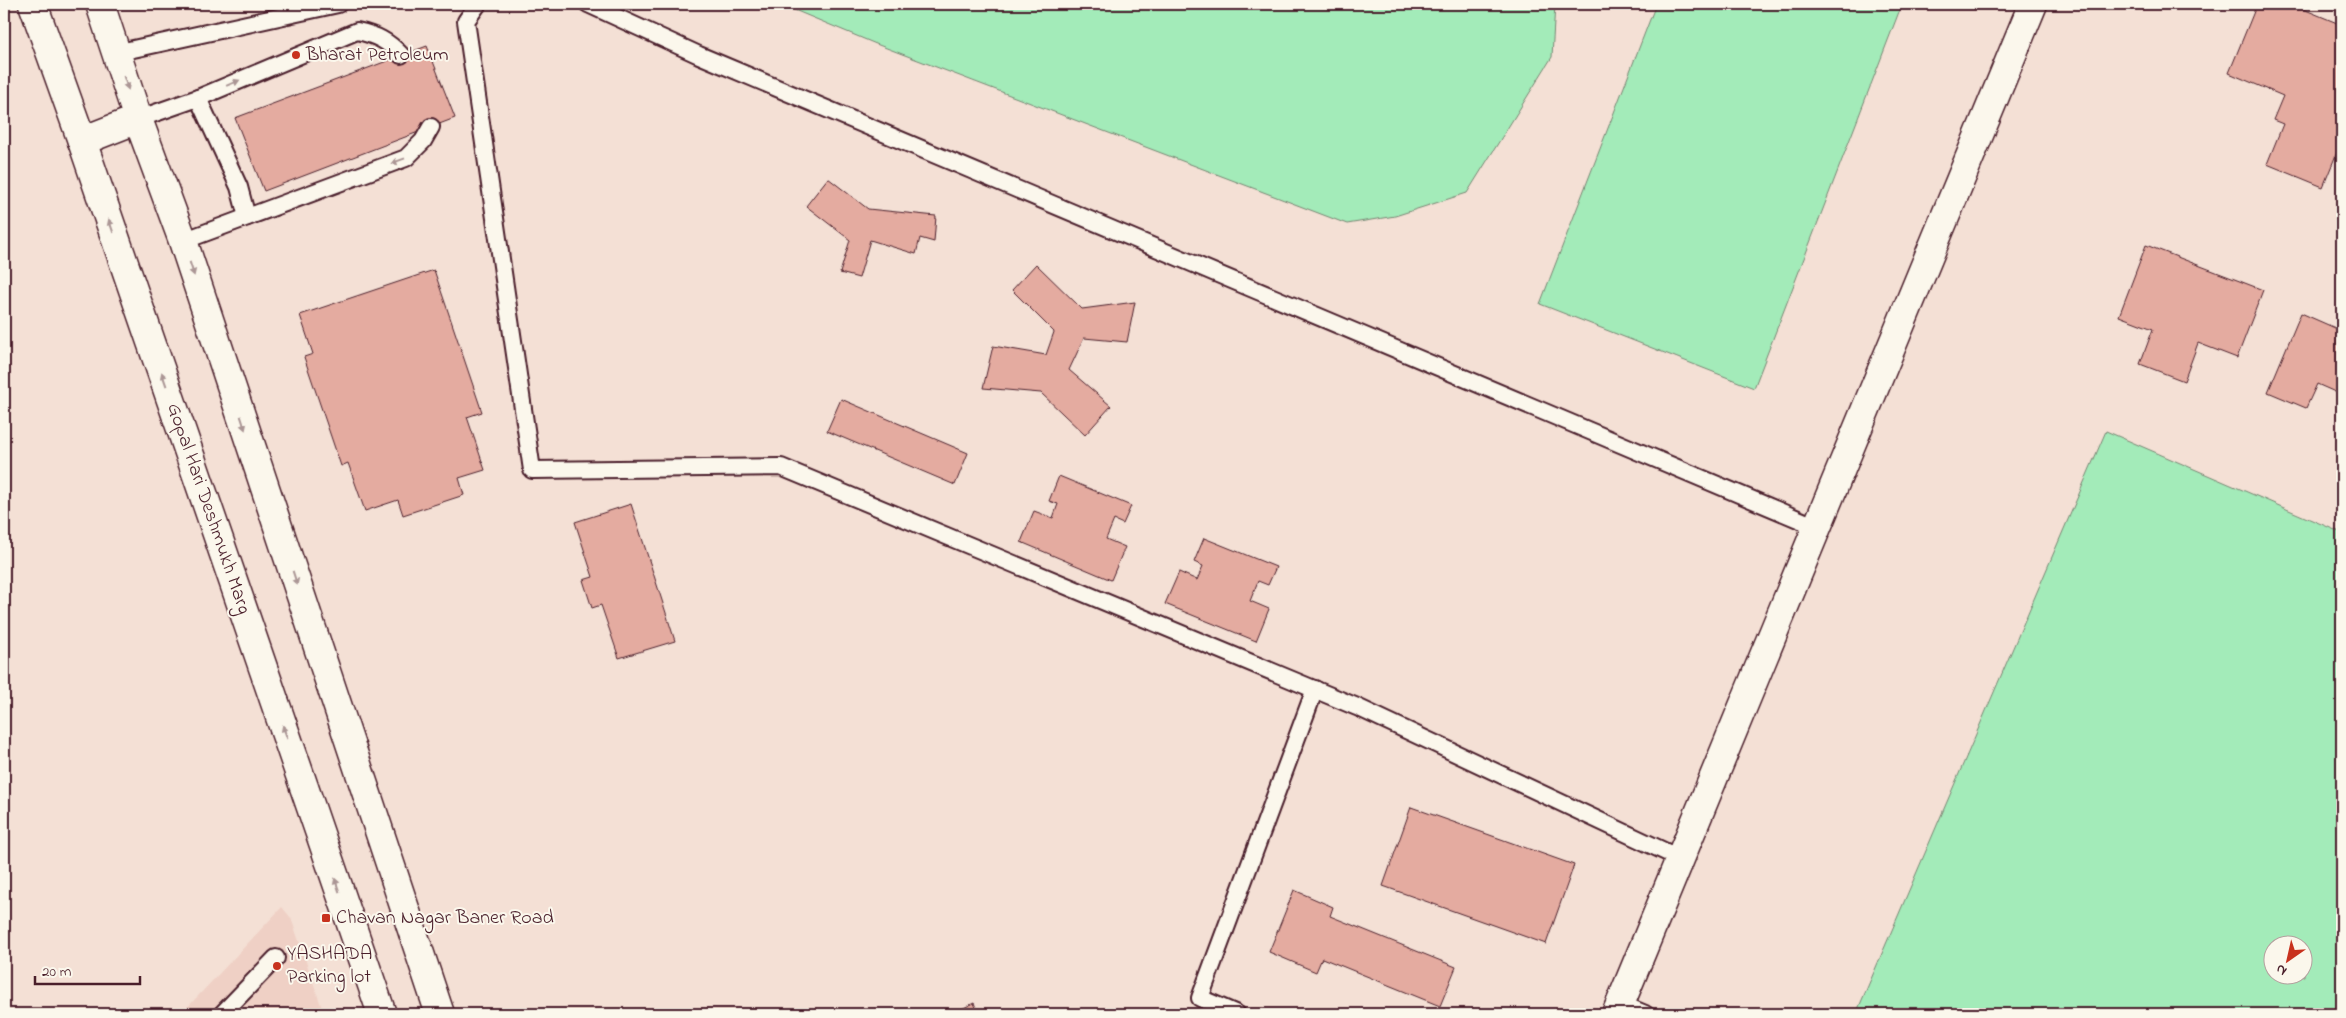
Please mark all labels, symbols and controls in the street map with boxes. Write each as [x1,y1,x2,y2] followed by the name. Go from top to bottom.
[305,41,449,70] place label: Bharat Petroleum
[290,49,302,61] marker: Bharat Petroleum
[123,76,130,91] one-way arrow
[226,79,240,87] one-way arrow
[390,158,405,165] one-way arrow
[107,218,115,233] one-way arrow
[189,262,196,277] one-way arrow
[160,372,167,387] one-way arrow
[157,399,258,619] street label: Gopal Hari Deshmukh Marg
[240,416,248,431] one-way arrow
[292,570,299,585] one-way arrow
[281,724,288,739] one-way arrow
[333,878,341,893] one-way arrow
[336,904,554,934] place label: Chavan Nagar Baner Road
[320,912,332,924] marker: Chavan Nagar Baner Road
[2264,936,2314,986] north arrow
[287,940,372,993] place label: YASHADA Parking lot
[35,953,140,985] scale bar
[2272,958,2291,981] text: N
[271,960,283,972] marker: YASHADA Parking lot
[42,961,72,983] text: 20 m

